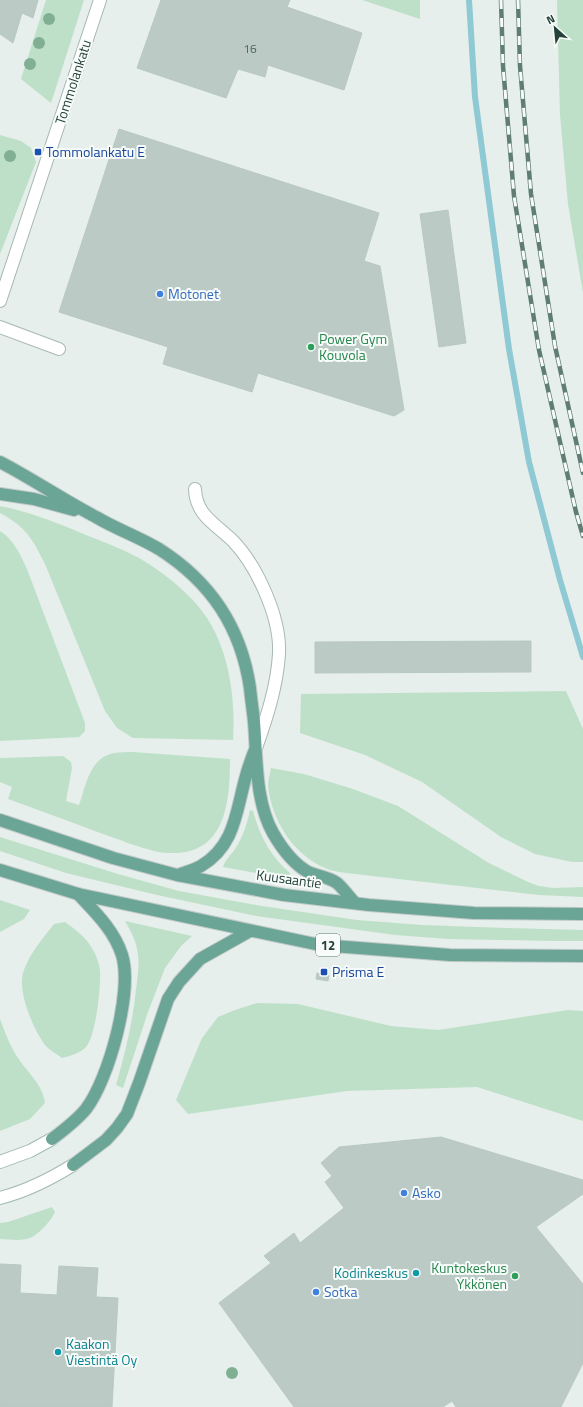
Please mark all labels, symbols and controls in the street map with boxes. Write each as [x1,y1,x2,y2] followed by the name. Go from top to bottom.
[535,8,575,48] north arrow
[543,10,557,28] text: N
[49,37,96,127] street label: Tommolankatu
[243,39,257,58] house number: 16
[46,141,145,162] place label: Tommolankatu E
[33,147,43,157] marker: Tommolankatu E
[168,283,219,304] place label: Motonet
[155,289,165,299] marker: Motonet
[319,328,387,365] place label: Power Gym Kouvola
[306,342,316,352] marker: Power Gym Kouvola
[255,864,323,893] street label: Kuusaantie
[316,934,340,956] road number: 12
[332,961,385,982] place label: Prisma E
[319,967,329,977] marker: Prisma E
[412,1182,441,1203] place label: Asko
[399,1188,409,1198] marker: Asko
[431,1257,507,1294] place label: Kuntokeskus Ykkönen
[334,1262,408,1283] place label: Kodinkeskus
[411,1268,421,1278] marker: Kodinkeskus
[510,1271,520,1281] marker: Kuntokeskus Ykkönen
[324,1281,358,1302] place label: Sotka
[311,1287,321,1297] marker: Sotka
[66,1333,137,1370] place label: Kaakon Viestintä Oy
[53,1347,63,1357] marker: Kaakon Viestintä Oy

